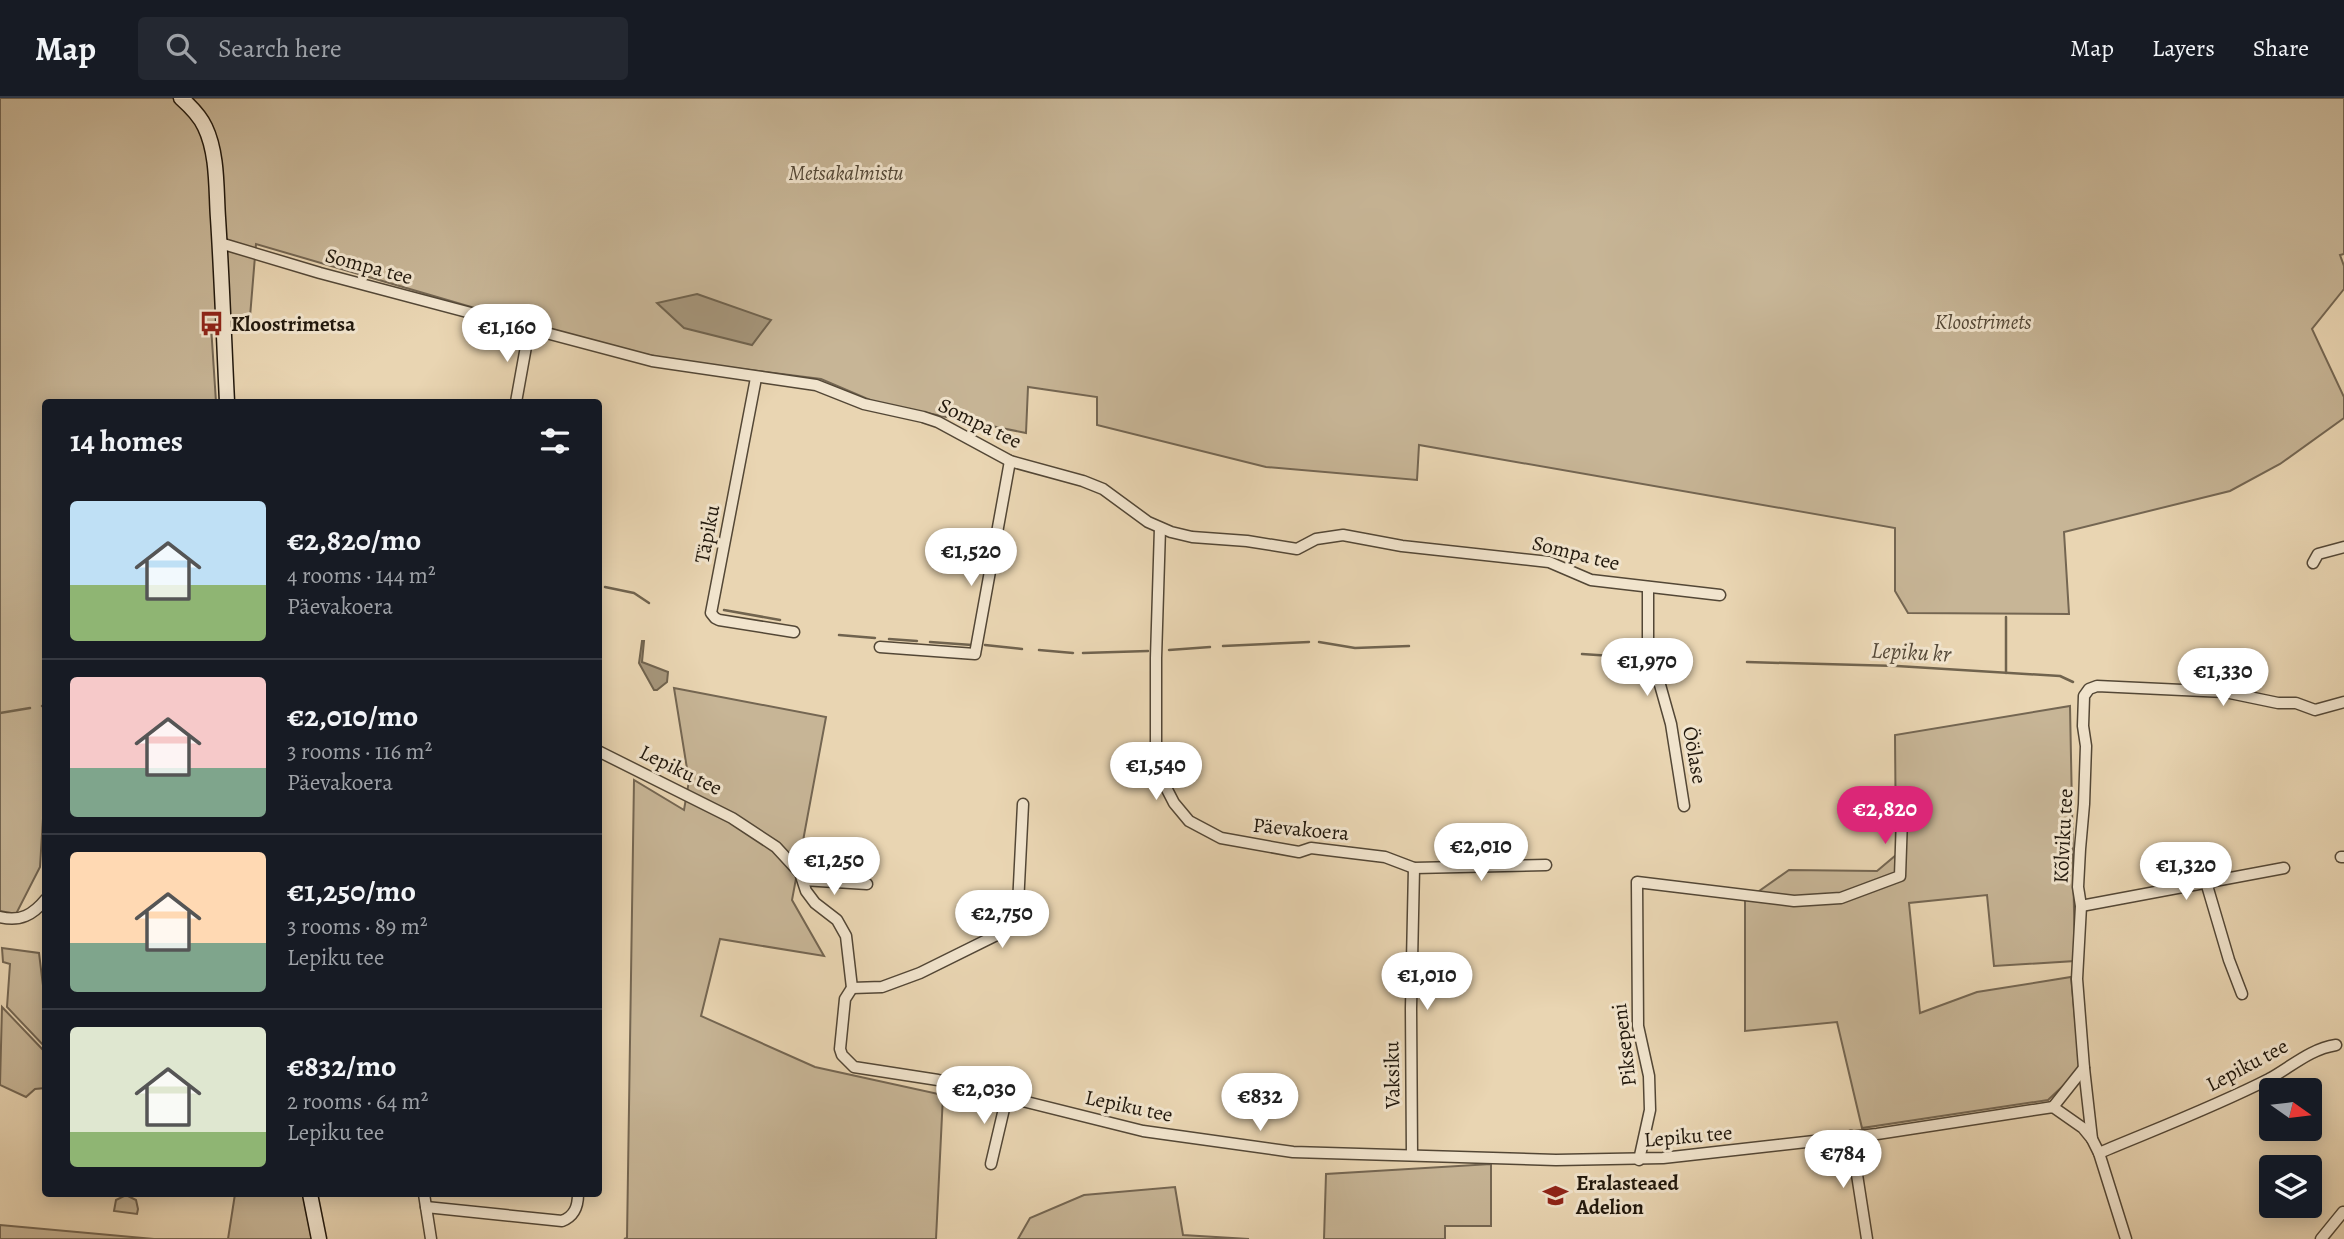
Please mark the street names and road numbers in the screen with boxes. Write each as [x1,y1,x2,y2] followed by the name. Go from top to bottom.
[322,241,416,291] street label: Sompa tee
[934,391,1026,455] street label: Sompa tee
[688,502,726,566] street label: Täpiku
[1529,529,1623,577] street label: Sompa tee
[1676,724,1714,786] street label: Öölase
[635,738,727,802] street label: Lepiku tee
[2047,788,2079,884] street label: Kõlviku tee
[1252,811,1351,847] street label: Päevakoera
[1605,1002,1643,1088] street label: Piksepeni
[2201,1032,2293,1098] street label: Lepiku tee
[1377,1040,1407,1110] street label: Vaksiku
[1083,1083,1175,1129] street label: Lepiku tee
[1643,1118,1733,1154] street label: Lepiku tee

